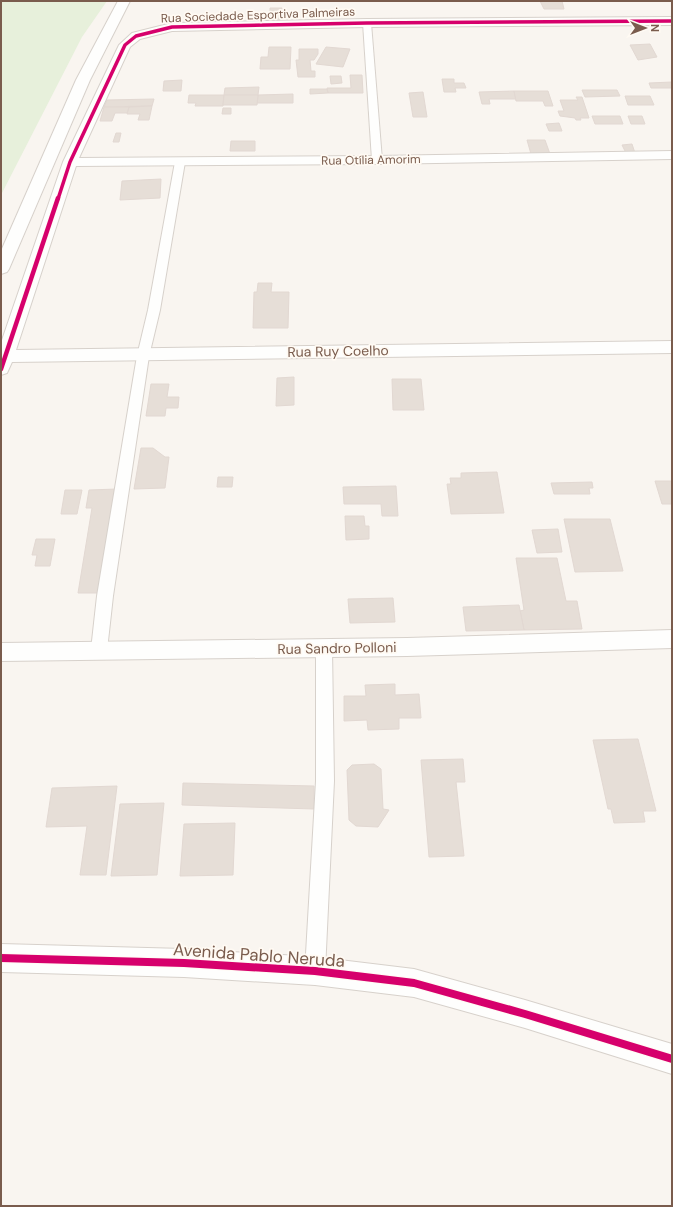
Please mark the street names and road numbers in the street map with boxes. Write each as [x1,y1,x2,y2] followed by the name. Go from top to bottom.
[161,4,355,26] street label: Rua Sociedade Esportiva Palmeiras
[321,151,421,169] street label: Rua Otília Amorim
[287,341,389,361] street label: Rua Ruy Coelho
[277,638,397,658] street label: Rua Sandro Polloni
[172,938,346,972] street label: Avenida Pablo Neruda

